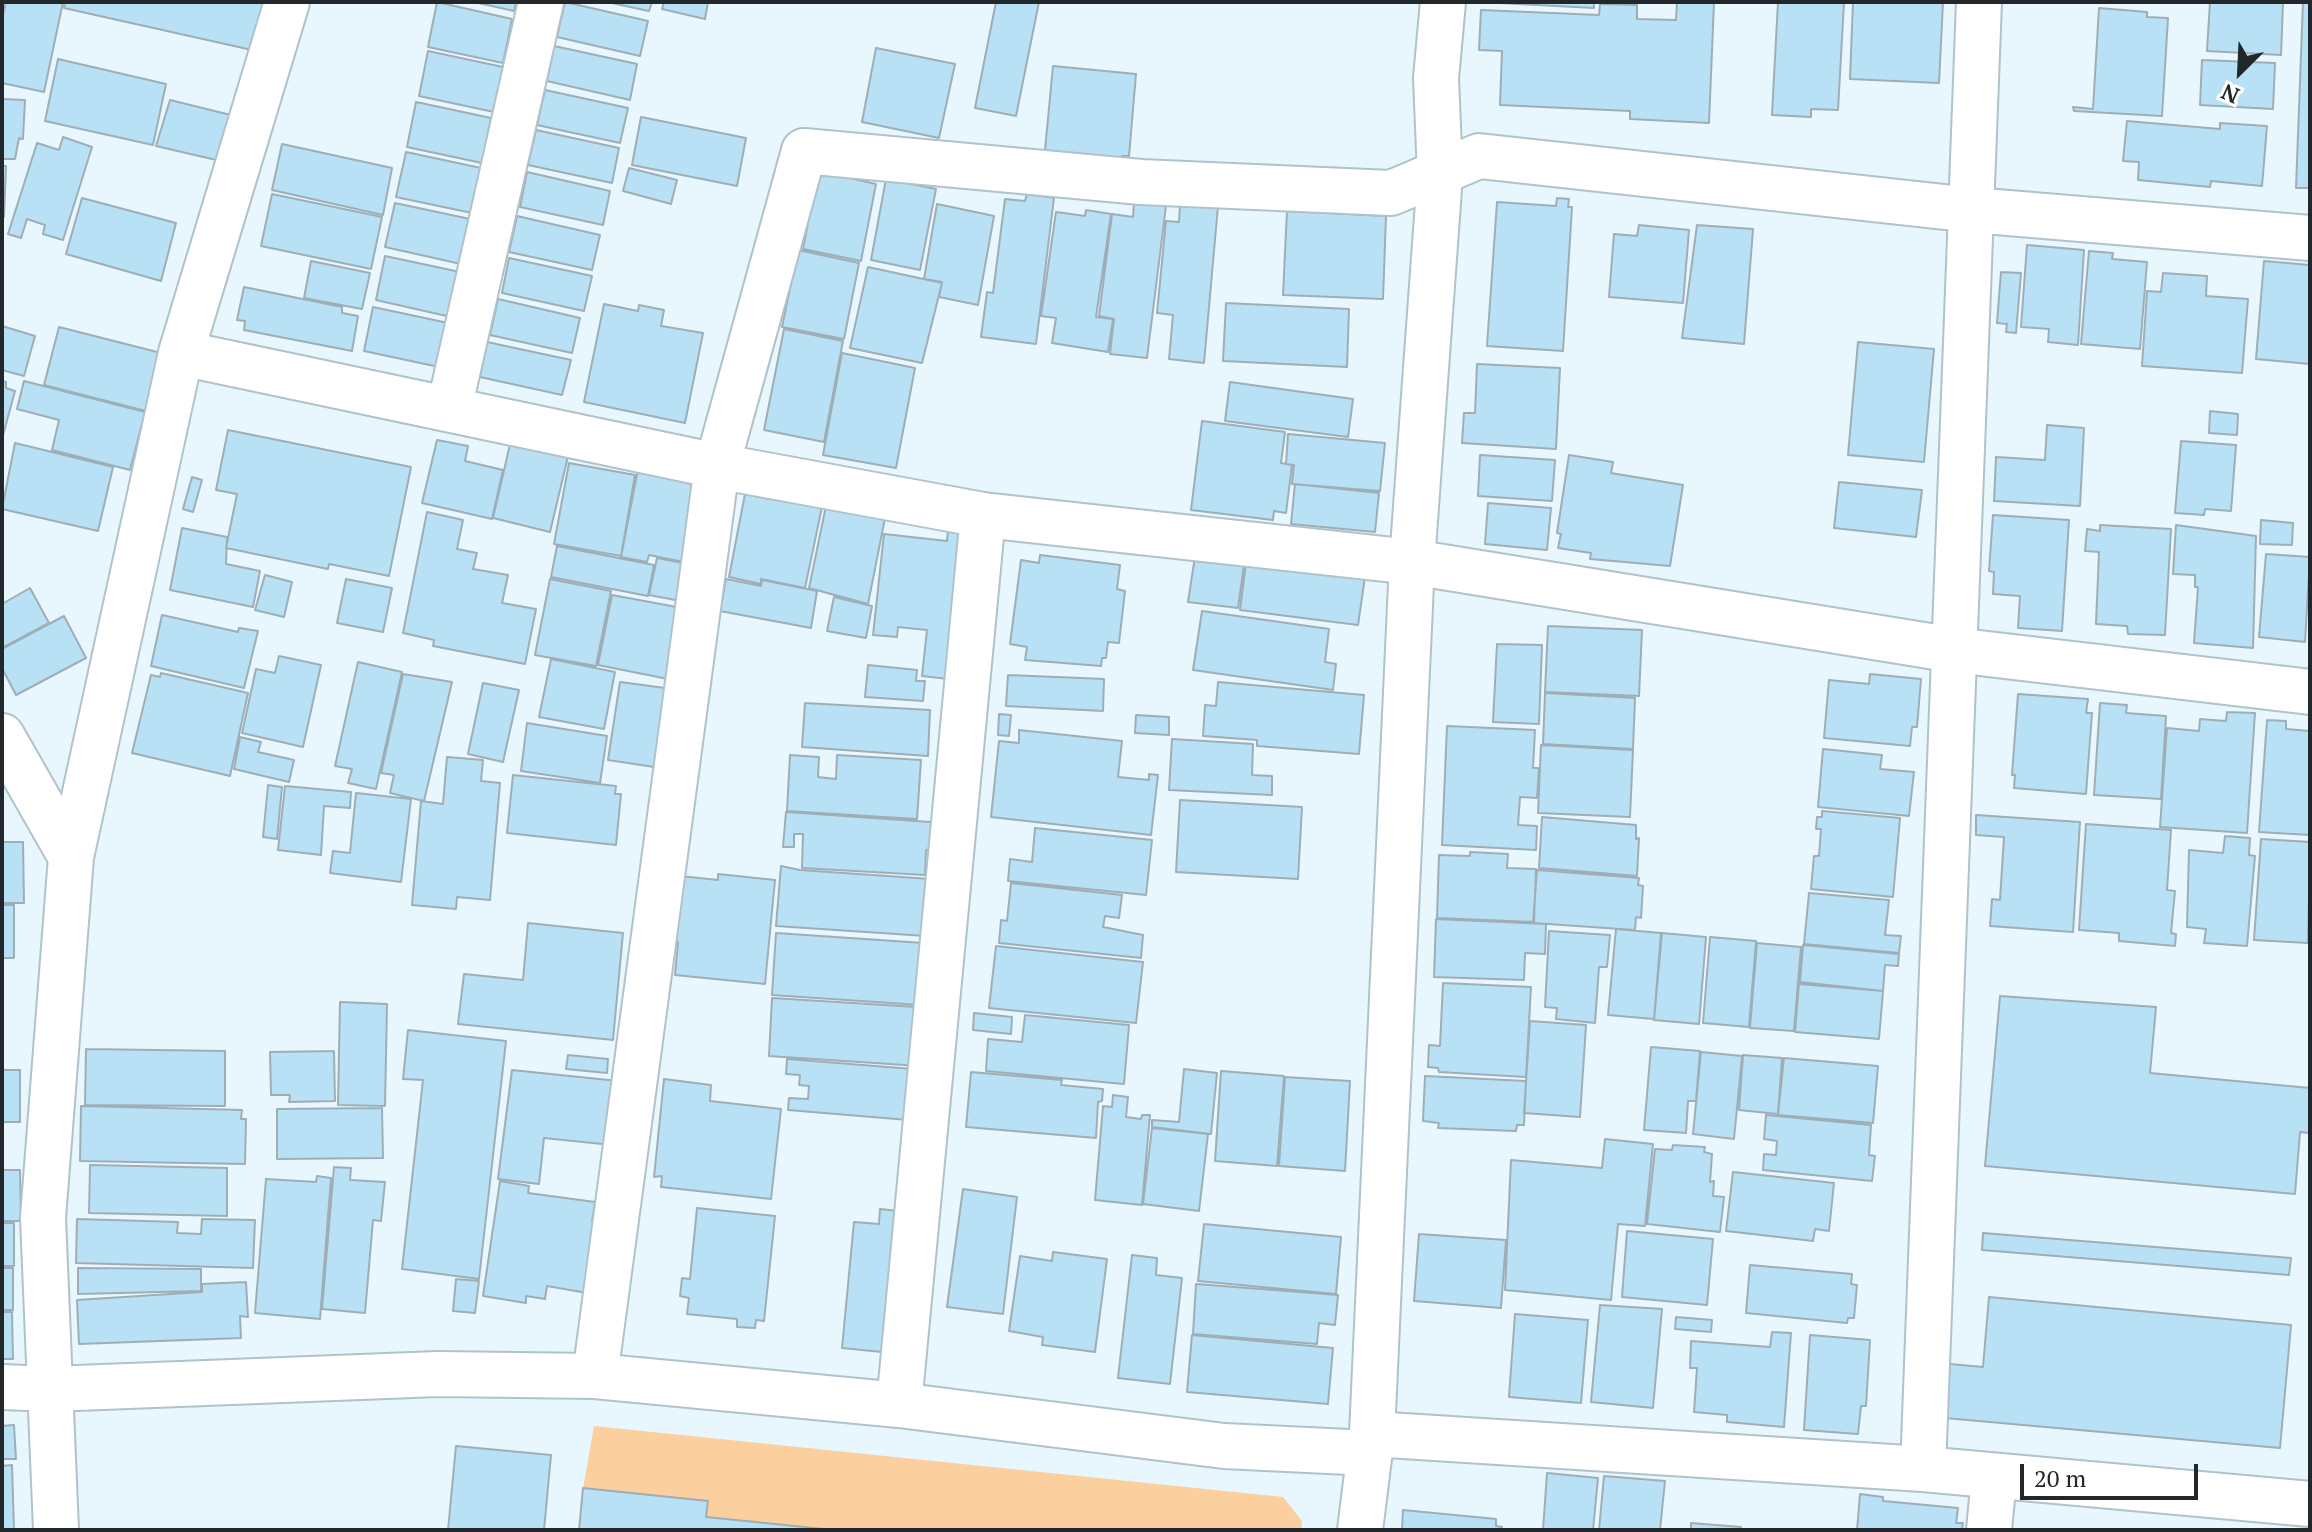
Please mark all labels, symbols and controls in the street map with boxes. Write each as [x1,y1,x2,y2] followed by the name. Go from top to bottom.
[2200,32,2280,112] north arrow
[2217,78,2244,111] text: N
[2024,1448,2202,1498] scale bar
[2034,1462,2086,1494] text: 20 m

